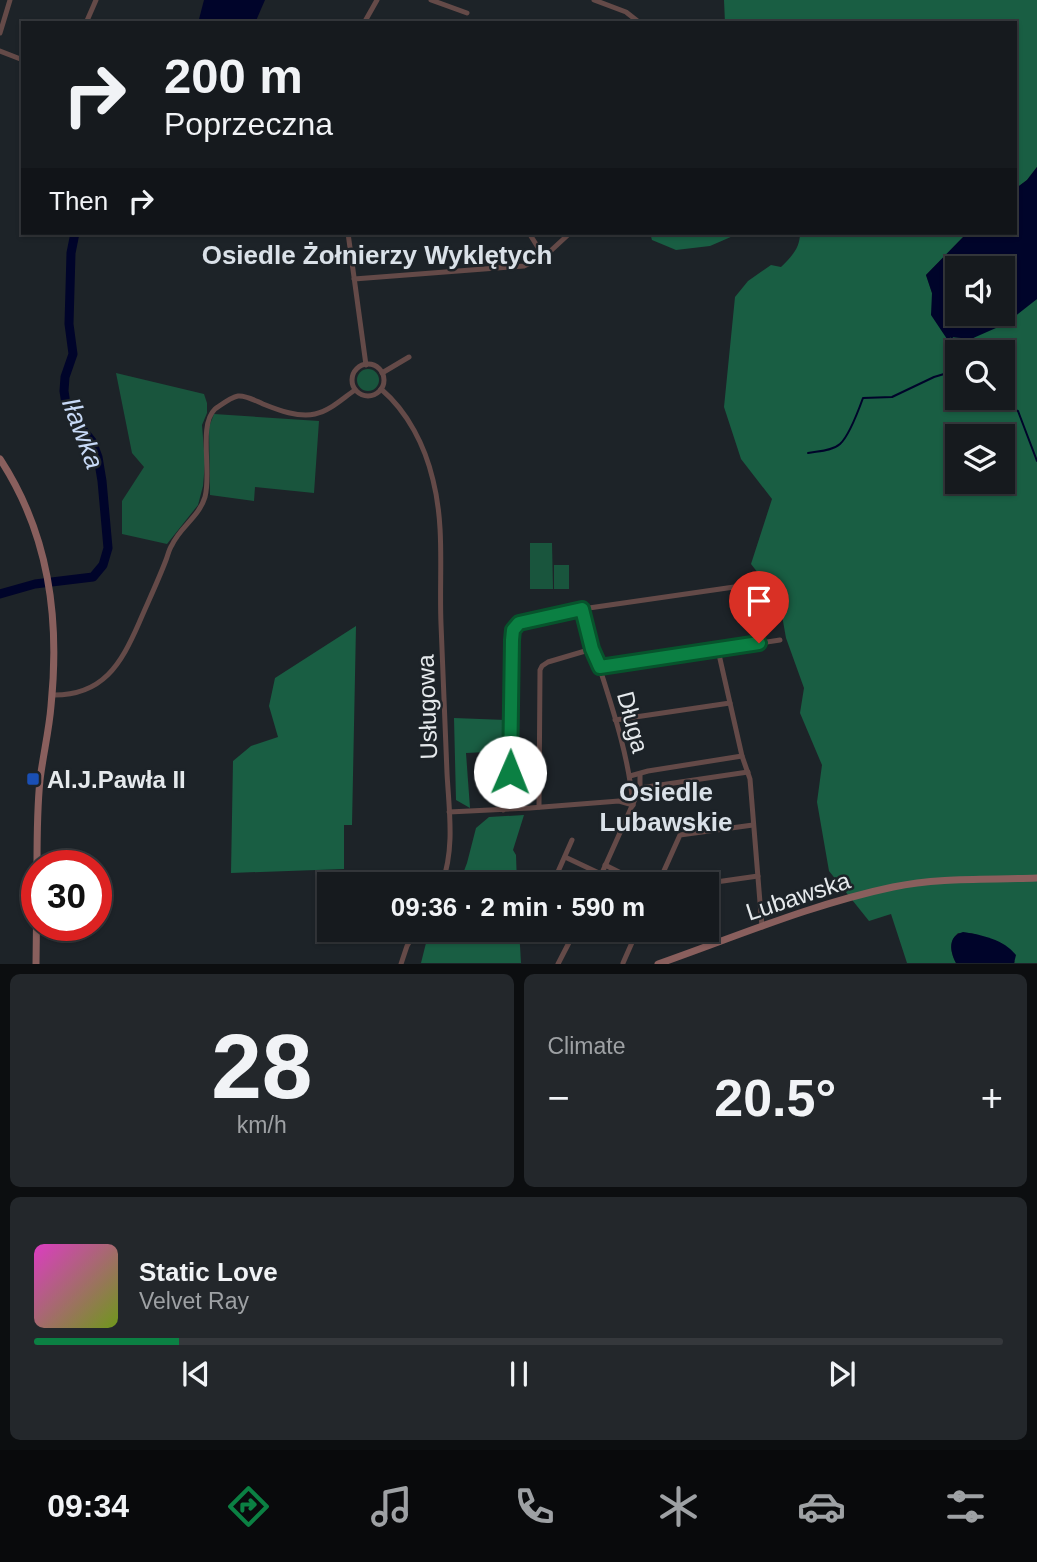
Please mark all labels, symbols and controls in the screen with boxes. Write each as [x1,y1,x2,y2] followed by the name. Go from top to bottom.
[49,49,140,140] icon: right
[164,49,303,103] text: 200 m
[164,106,333,142] text: Poprzeczna
[122,182,160,220] icon: right
[49,186,108,216] text: Then
[202,240,552,270] district label: Osiedle Żołnierzy Wyklętych
[945,256,1015,494] map controls
[945,256,1015,326] button: sound
[945,340,1015,410] button: search
[56,393,110,473] water label: Iławka
[945,424,1015,494] button: layers
[729,571,789,643] pin
[740,582,778,620] icon: arrive
[412,653,442,760] street label: Usługowa
[612,688,654,756] street label: Długa
[473,735,547,809] position arrow
[47,766,186,793] place label: Al.J.Pawła II
[25,771,41,787] marker: Al.J.Pawła II
[600,777,732,837] district label: Osiedle Lubawskie
[21,850,112,941] speed limit sign: 30
[742,866,854,926] street label: Lubawska
[391,892,645,922] text: 09:36 · 2 min · 590 m
[211,1016,312,1117] text: 28
[548,1033,625,1059] text: Climate
[714,1069,836,1127] text: 20.5°
[548,1077,570,1119] text: −
[981,1077,1003,1119] text: +
[237,1112,287,1138] text: km/h
[139,1257,278,1287] text: Static Love
[139,1288,249,1314] text: Velvet Ray
[177,1355,215,1393] icon: previous
[500,1355,538,1393] icon: pause
[823,1355,861,1393] icon: next
[224,1482,273,1531] icon: directions
[367,1482,416,1531] icon: music
[510,1482,559,1531] icon: phone
[654,1482,703,1531] icon: climate
[797,1482,846,1531] icon: car
[941,1482,990,1531] icon: filters
[47,1488,129,1524] text: 09:34

